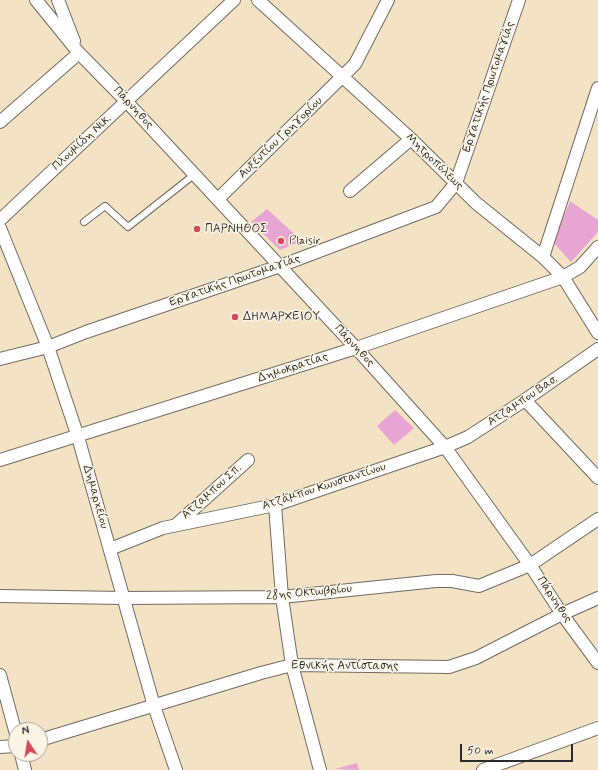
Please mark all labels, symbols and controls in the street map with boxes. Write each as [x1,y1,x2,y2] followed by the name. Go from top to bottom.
[460,20,518,154] street label: Εργατικής Πρωτομαγιάς
[110,84,156,132] street label: Πάρνηθος
[236,94,326,182] street label: Αυξεντίου Γρηγορίου
[50,112,114,174] street label: Πλουμίδη Νικ.
[402,131,466,193] street label: Μητροπόλεως
[205,222,268,236] place label: ΠΑΡΝΗΘΟΣ
[192,224,202,234] marker: ΠΑΡΝΗΘΟΣ
[289,234,321,248] place label: Plaisir
[276,236,286,246] marker: Plaisir
[168,252,302,310] street label: Εργατικής Πρωτομαγιάς
[243,310,320,324] place label: ΔΗΜΑΡΧΕΙΟΥ
[230,312,240,322] marker: ΔΗΜΑΡΧΕΙΟΥ
[331,322,377,370] street label: Πάρνηθος
[256,350,330,386] street label: Δημοκρατίας
[485,372,561,430] street label: Ατζαμπου Βασ.
[260,460,388,514] street label: Ατζάμπου Κωνσταντίνου
[179,461,245,523] street label: Ατζαμπου Σπ.
[79,464,111,530] street label: Δημαρχείου
[533,574,575,626] street label: Πάρνηθος
[265,582,353,604] street label: 28ης Οκτωβρίου
[291,659,399,673] street label: Εθνικής Αντίστασης
[8,722,48,762] north arrow
[21,724,31,739] text: N
[462,736,575,762] scale bar
[467,743,494,759] text: 50 m

